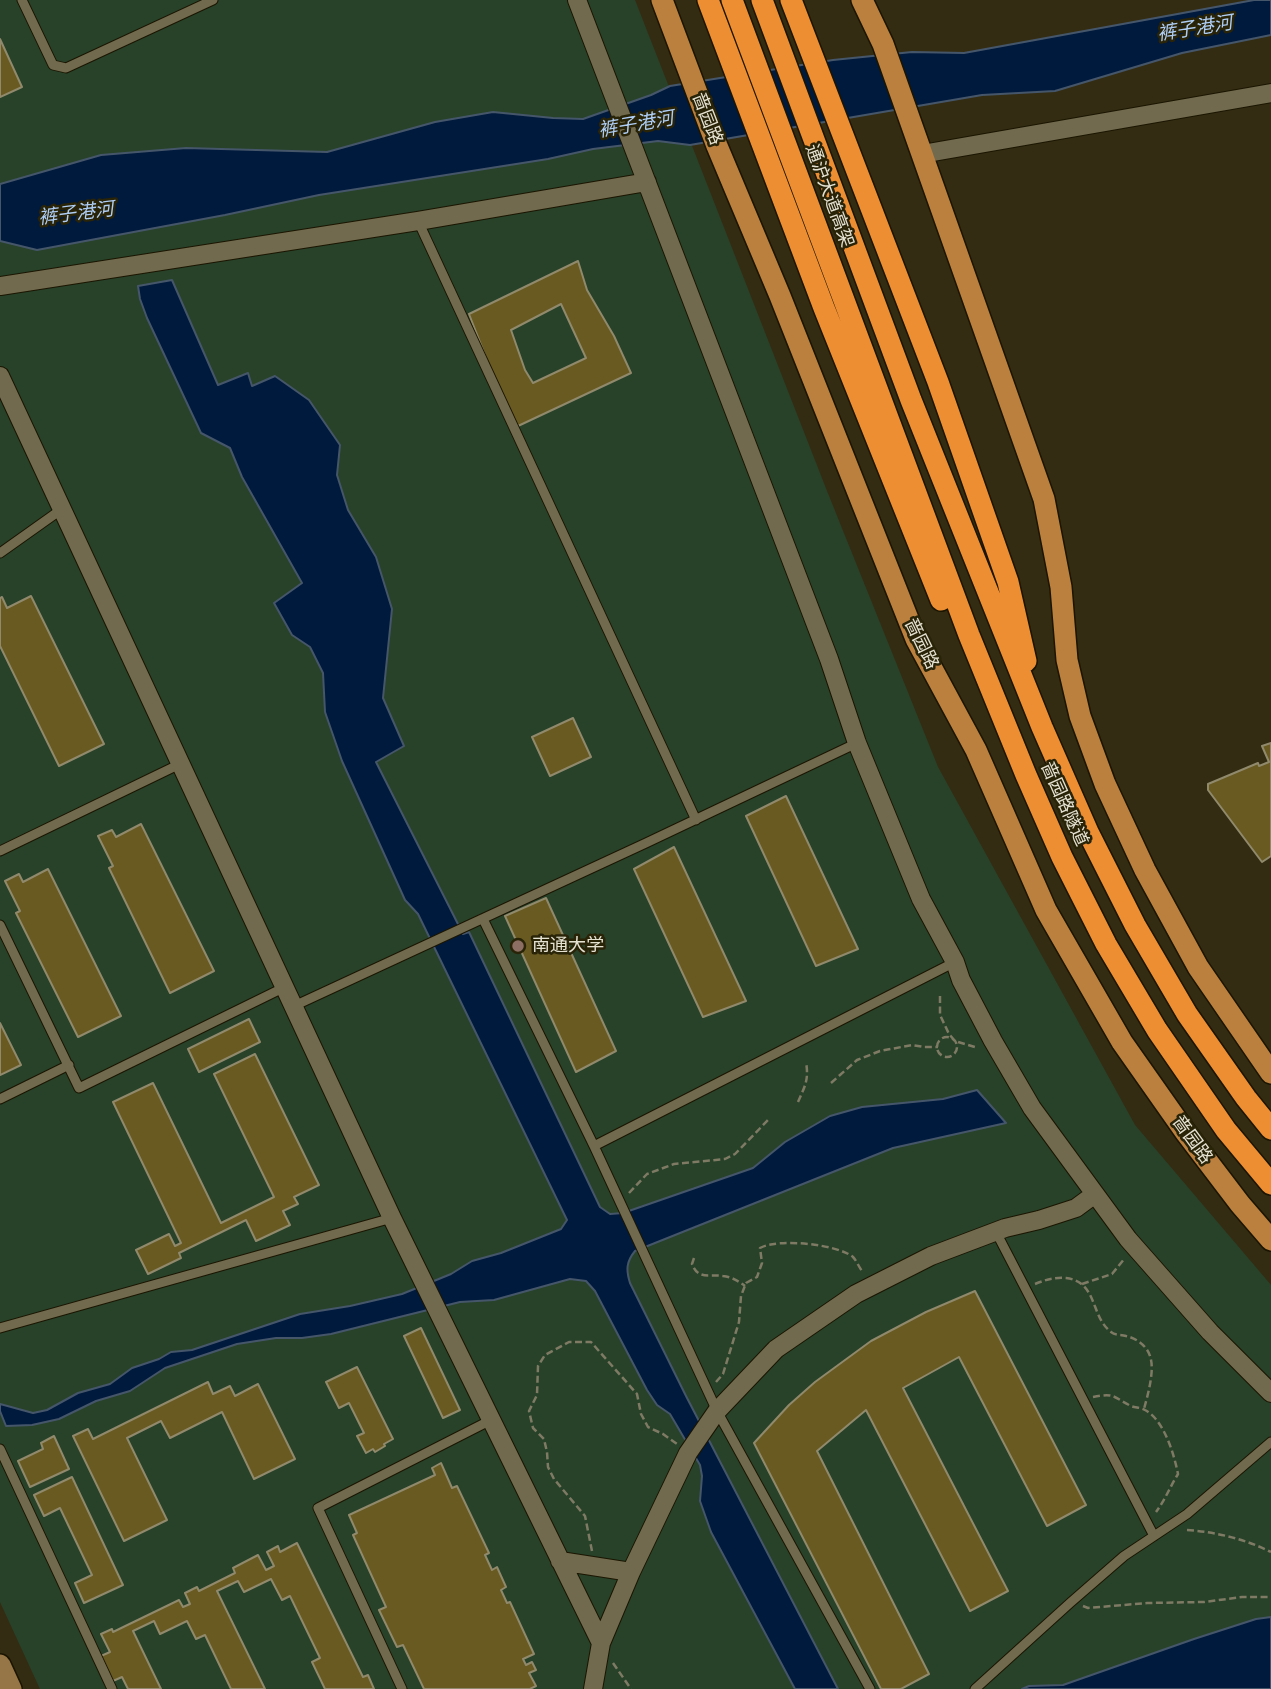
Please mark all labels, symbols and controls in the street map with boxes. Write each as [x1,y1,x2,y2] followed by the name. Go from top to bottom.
[1156,12,1234,46] water label: 裤子港河
[687,90,727,148] street label: 啬园路
[597,107,675,143] water label: 裤子港河
[800,142,858,250] street label: 通沪大道高架
[37,198,115,230] water label: 裤子港河
[899,615,943,673] street label: 啬园路
[1036,758,1092,850] street label: 啬园路隧道
[532,935,604,957] place label: 南通大学
[510,938,526,954] marker: 南通大学
[1167,1112,1217,1168] street label: 啬园路

